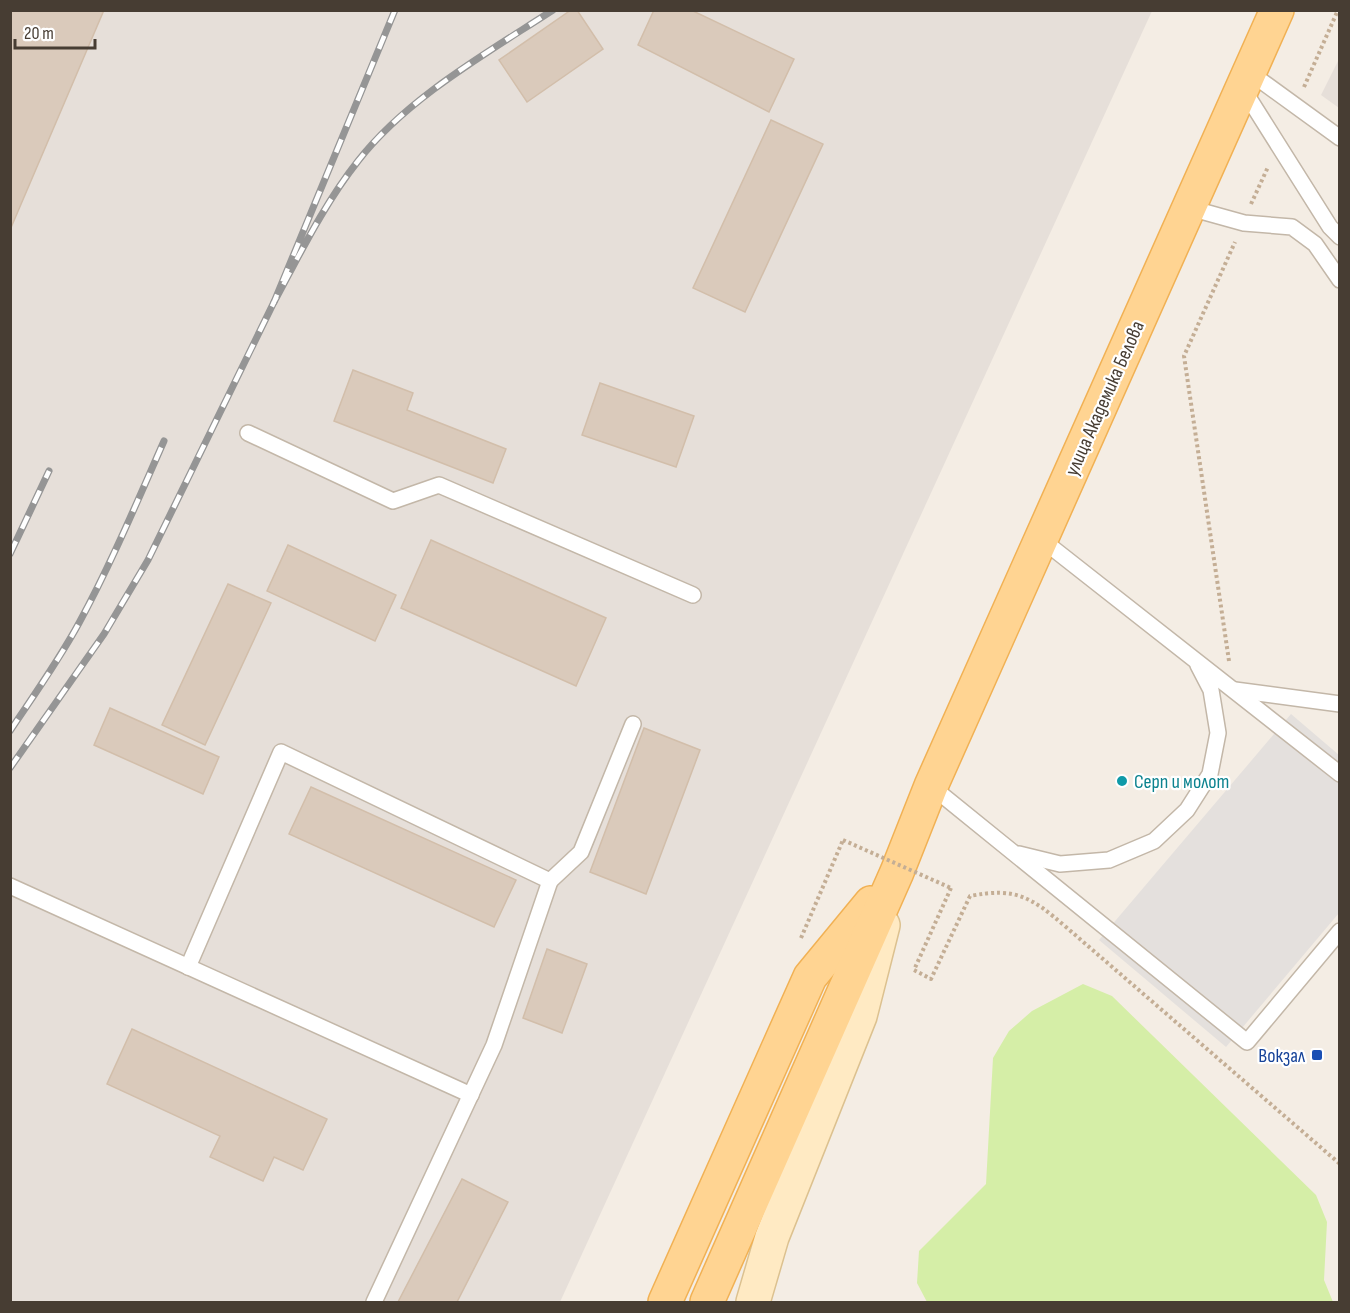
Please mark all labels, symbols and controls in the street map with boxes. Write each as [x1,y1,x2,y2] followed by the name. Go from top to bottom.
[15,12,94,50] scale bar
[24,23,54,44] text: 20 m
[1060,317,1150,480] street label: улица Академика Белова
[1134,770,1229,794] place label: Серп и молот
[1115,774,1129,788] marker: Серп и молот
[1258,1044,1305,1068] place label: Вокзал
[1310,1048,1324,1062] marker: Вокзал

